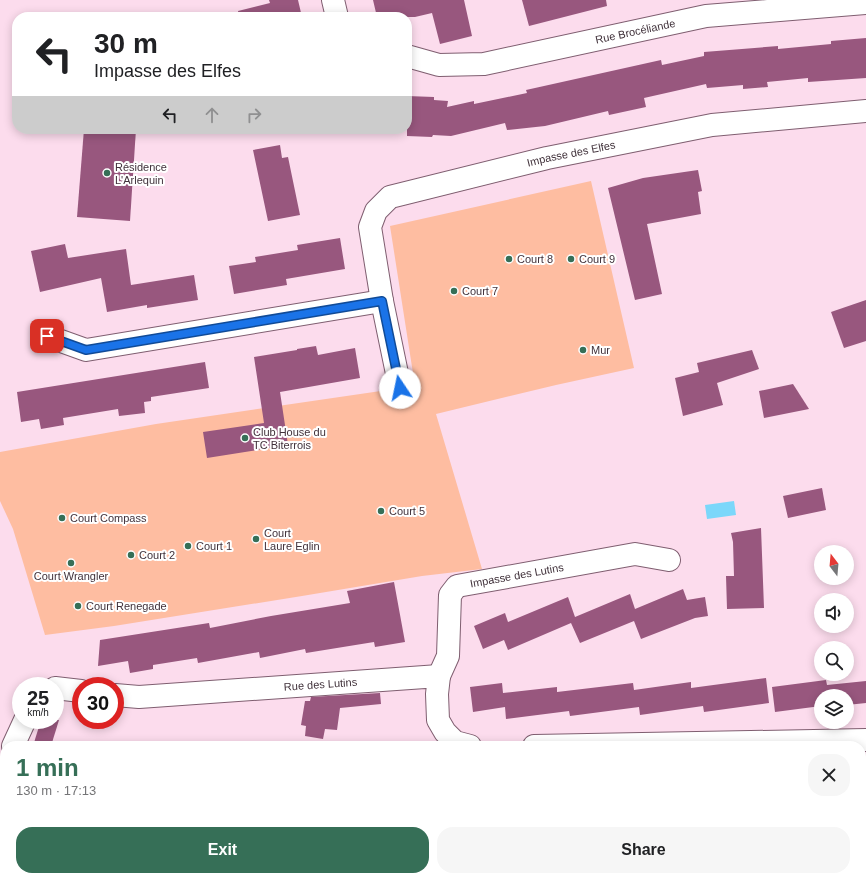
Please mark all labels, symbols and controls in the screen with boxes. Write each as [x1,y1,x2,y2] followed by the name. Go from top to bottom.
[594,17,676,46] street label: Rue Brocéliande
[28,28,80,80] icon: left
[94,28,158,59] text: 30 m
[94,61,241,81] text: Impasse des Elfes
[159,104,181,126] icon: left
[201,104,223,126] icon: ahead
[243,104,265,126] icon: right
[526,138,617,169] street label: Impasse des Elfes
[115,161,167,186] place label: Résidence L'Arlequin
[102,168,112,178] marker: Résidence L'Arlequin
[517,253,553,265] place label: Court 8
[579,253,615,265] place label: Court 9
[504,254,514,264] marker: Court 8
[566,254,576,264] marker: Court 9
[462,285,498,297] place label: Court 7
[449,286,459,296] marker: Court 7
[30,319,64,353] pin
[36,325,58,347] icon: arrive
[591,344,610,356] place label: Mur
[578,345,588,355] marker: Mur
[379,367,421,409] position arrow
[253,426,326,451] place label: Club House du TC Biterrois
[240,433,250,443] marker: Club House du TC Biterrois
[389,505,425,517] place label: Court 5
[376,506,386,516] marker: Court 5
[70,512,147,524] place label: Court Compass
[57,513,67,523] marker: Court Compass
[264,527,320,552] place label: Court Laure Eglin
[251,534,261,544] marker: Court Laure Eglin
[196,540,232,552] place label: Court 1
[183,541,193,551] marker: Court 1
[814,545,854,585] north arrow
[814,545,854,729] map controls
[139,549,175,561] place label: Court 2
[126,550,136,560] marker: Court 2
[66,558,76,568] marker: Court Wrangler
[469,561,565,590] street label: Impasse des Lutins
[34,570,109,582] place label: Court Wrangler
[814,593,854,633] button: sound
[86,600,167,612] place label: Court Renegade
[73,601,83,611] marker: Court Renegade
[814,641,854,681] button: search
[283,676,358,693] street label: Rue des Lutins
[72,677,124,729] speed limit sign: 30
[27,687,49,709] text: 25
[814,689,854,729] button: layers
[27,707,49,718] text: km/h
[16,754,79,781] text: 1 min
[808,754,850,796] button: close
[16,783,96,798] text: 130 m · 17:13
[16,827,429,873] button: Exit
[437,827,850,873] button: Share

